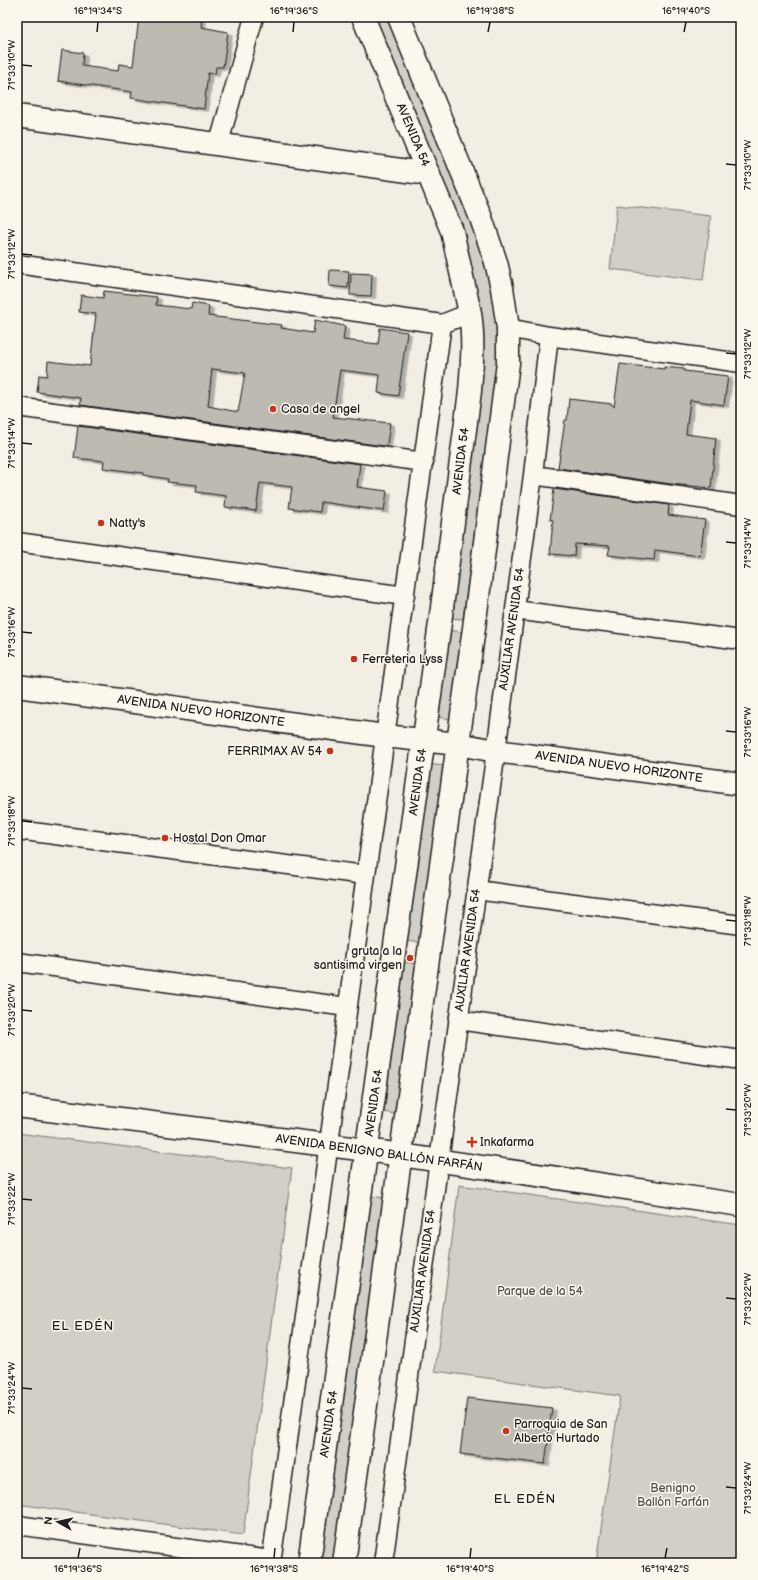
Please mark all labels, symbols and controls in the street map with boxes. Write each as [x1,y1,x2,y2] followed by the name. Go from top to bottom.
[74,5,122,17] text: 16°19'34"S
[270,5,318,17] text: 16°19'36"S
[466,5,514,17] text: 16°19'38"S
[662,5,710,17] text: 16°19'40"S
[6,40,18,90] text: 71°33'10"W
[393,101,433,170] street label: AVENIDA 54
[742,140,754,190] text: 71°33'10"W
[6,229,18,279] text: 71°33'12"W
[742,329,754,379] text: 71°33'12"W
[281,402,360,417] place label: Casa de angel
[268,404,278,414] marker: Casa de angel
[6,418,18,468] text: 71°33'14"W
[449,426,473,495] street label: AVENIDA 54
[109,516,145,531] place label: Natty's
[96,518,106,528] marker: Natty's
[742,518,754,568] text: 71°33'14"W
[496,566,528,691] street label: AUXILIAR AVENIDA 54
[6,607,18,657] text: 71°33'16"W
[362,652,443,667] place label: Ferreteria Lyss
[349,654,359,664] marker: Ferreteria Lyss
[116,692,286,730] street label: AVENIDA NUEVO HORIZONTE
[742,707,754,757] text: 71°33'16"W
[227,744,323,759] place label: FERRIMAX AV 54
[325,746,335,756] marker: FERRIMAX AV 54
[406,747,430,816] street label: AVENIDA 54
[534,748,704,786] street label: AVENIDA NUEVO HORIZONTE
[6,796,18,846] text: 71°33'18"W
[173,831,267,846] place label: Hostal Don Omar
[160,833,170,843] marker: Hostal Don Omar
[452,887,484,1012] street label: AUXILIAR AVENIDA 54
[742,896,754,946] text: 71°33'18"W
[314,944,402,973] place label: gruta a la santisima virgen
[405,953,415,963] marker: gruta a la santisima virgen
[6,984,18,1036] text: 71°33'20"W
[362,1068,386,1137] street label: AVENIDA 54
[742,1084,754,1136] text: 71°33'20"W
[275,1129,484,1175] street label: AVENIDA BENIGNO BALLÓN FARFÁN
[480,1135,534,1150] place label: Inkafarma
[467,1137,477,1147] marker: Inkafarma
[6,1173,18,1225] text: 71°33'22"W
[407,1208,439,1333] street label: AUXILIAR AVENIDA 54
[742,1273,754,1325] text: 71°33'22"W
[497,1284,584,1299] park label: Parque de la 54
[52,1318,114,1334] district label: EL EDÉN
[6,1362,18,1414] text: 71°33'24"W
[317,1389,341,1458] street label: AVENIDA 54
[514,1417,608,1446] place label: Parroquia de San Alberto Hurtado
[501,1426,511,1436] marker: Parroquia de San Alberto Hurtado
[742,1462,754,1514] text: 71°33'24"W
[637,1481,709,1510] park label: Benigno Ballón Farfán
[494,1491,556,1507] district label: EL EDÉN
[38,1502,78,1542] north arrow
[42,1516,56,1526] text: N
[54,1563,102,1575] text: 16°19'36"S
[250,1563,298,1575] text: 16°19'38"S
[446,1563,494,1575] text: 16°19'40"S
[641,1563,689,1575] text: 16°19'42"S

